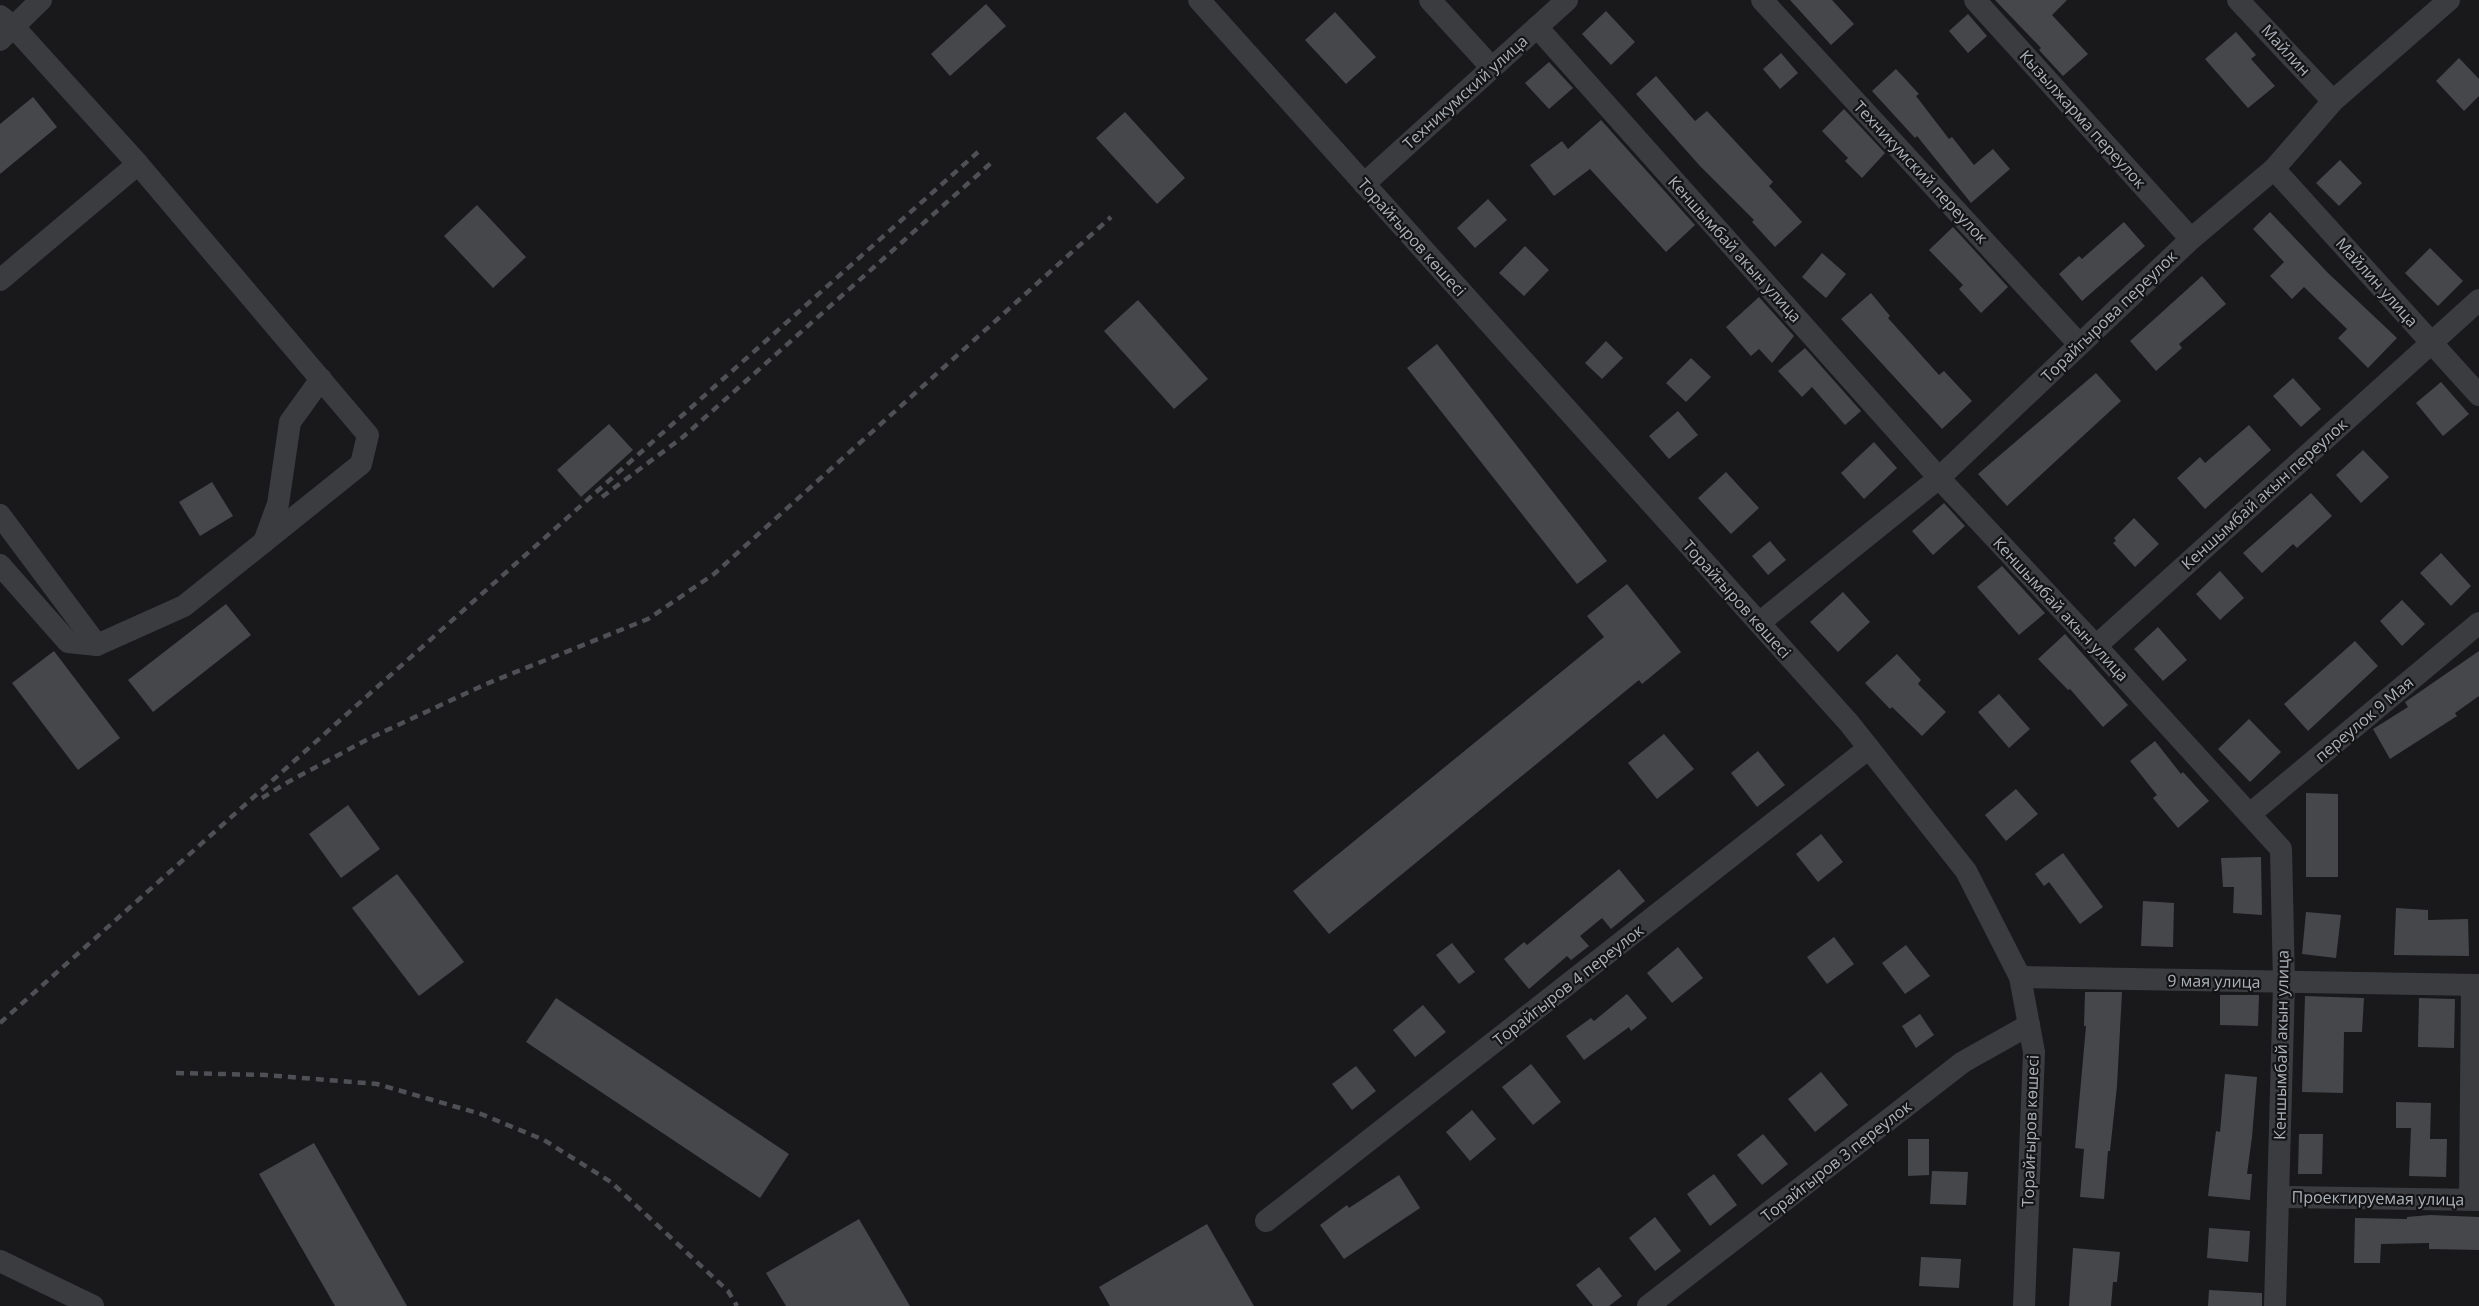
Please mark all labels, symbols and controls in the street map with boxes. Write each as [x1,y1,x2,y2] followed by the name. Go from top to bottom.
[2257,19,2315,81] street label: Майлин
[1398,30,1532,154] street label: Техникумский улица
[2015,45,2152,193] street label: Кызылжарма переулок
[1849,96,1994,249] street label: Техникумский переулок
[1663,171,1807,327] street label: Кеншымбай акын улица
[1353,173,1471,301] street label: Торайғыров көшесі
[2331,233,2423,331] street label: Майлин улица
[2036,245,2182,387] street label: Торайгырова переулок
[2176,413,2352,575] street label: Кеншымбай акын переулок
[1988,532,2134,686] street label: Кеншымбай акын улица
[1678,535,1796,663] street label: Торайғыров көшесі
[2310,671,2418,767] street label: переулок 9 Мая
[1488,919,1648,1051] street label: Торайгыров 4 переулок
[2268,950,2294,1140] street label: Кеншымбай акын улица
[2167,969,2261,993] street label: 9 мая улица
[2016,1055,2044,1207] street label: Торайғыров көшесі
[1756,1095,1916,1227] street label: Торайгыров 3 переулок
[2291,1185,2465,1211] street label: Проектируемая улица

